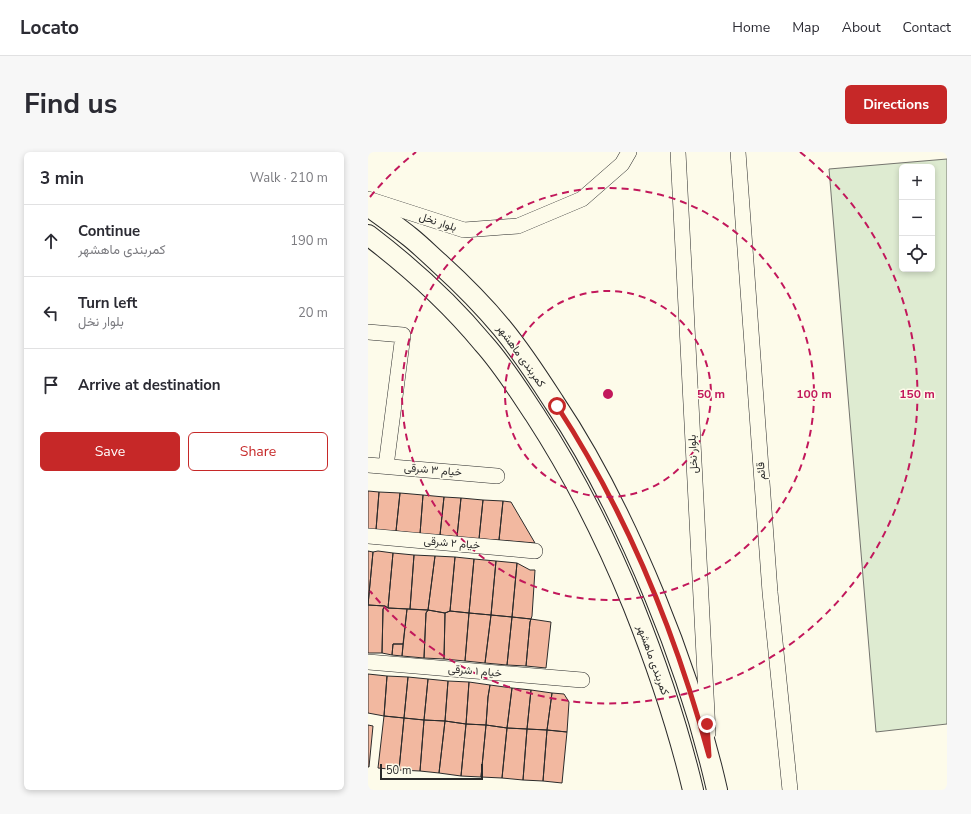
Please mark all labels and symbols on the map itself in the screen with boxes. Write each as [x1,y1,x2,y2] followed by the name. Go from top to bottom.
[417,209,459,235] street label: بلوار نخل
[493,321,549,390] street label: کمربندی ماهشهر
[697,386,725,402] text: 50 m
[796,386,832,402] text: 100 m
[899,386,935,402] text: 150 m
[601,387,615,401] centre of rings
[548,397,566,415] route start
[684,434,702,474] street label: بلوار نخل
[403,460,463,480] street label: خیام ۳ شرقی
[753,461,769,481] street label: قائم
[423,533,481,553] street label: خیام ۲ شرقی
[633,622,673,697] street label: کمربندی ماهشهر
[447,661,503,681] street label: خیام ۱ شرقی
[698,715,716,733] route end
[380,762,483,781] scale bar

